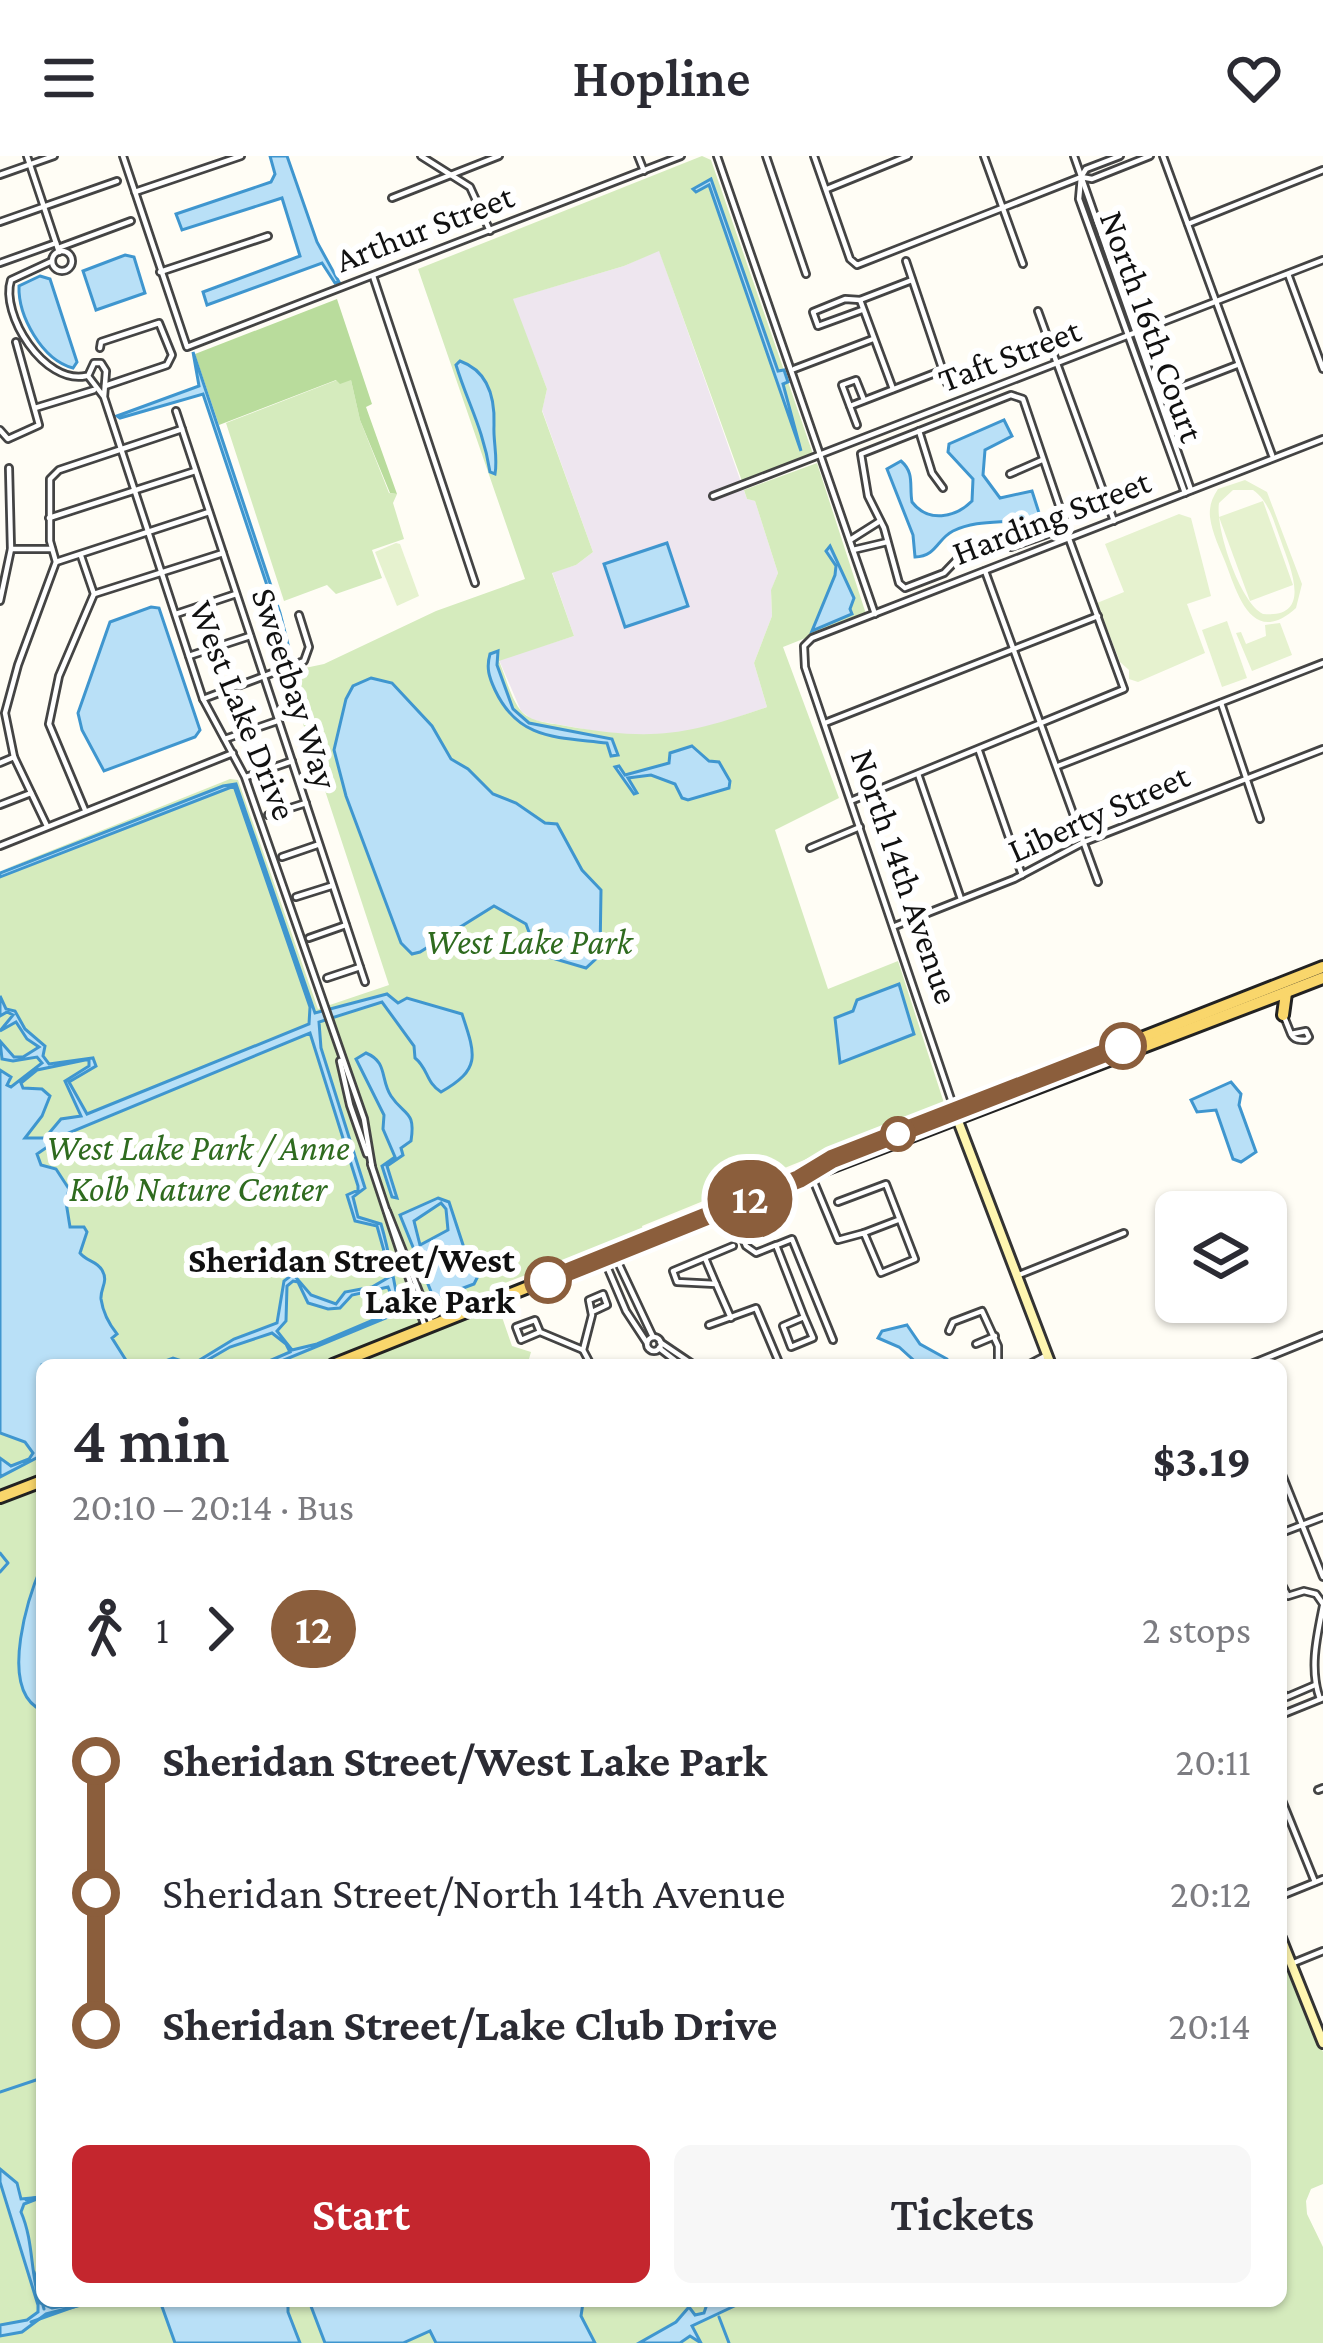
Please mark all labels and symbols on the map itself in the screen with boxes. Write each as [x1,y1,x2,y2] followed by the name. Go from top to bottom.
[330,175,520,280] street label: Arthur Street
[1092,205,1213,448] street label: North 16th Court
[933,309,1087,400] street label: Taft Street
[947,461,1157,573] street label: Harding Street
[244,583,346,794] street label: Sweetbay Way
[181,595,305,826] street label: West Lake Drive
[843,744,967,1009] street label: North 14th Avenue
[1002,755,1196,871] street label: Liberty Street
[426,922,634,962] park label: West Lake Park
[1101,1024,1145,1068] unlabelled marker
[882,1118,914,1150] unlabelled marker
[46,1128,350,1209] park label: West Lake Park / Anne Kolb Nature Center
[696,1160,804,1238] line badge: 12
[188,1240,516,1321] place label: Sheridan Street/West Lake Park
[526,1258,570,1302] marker: Sheridan Street/West Lake Park

